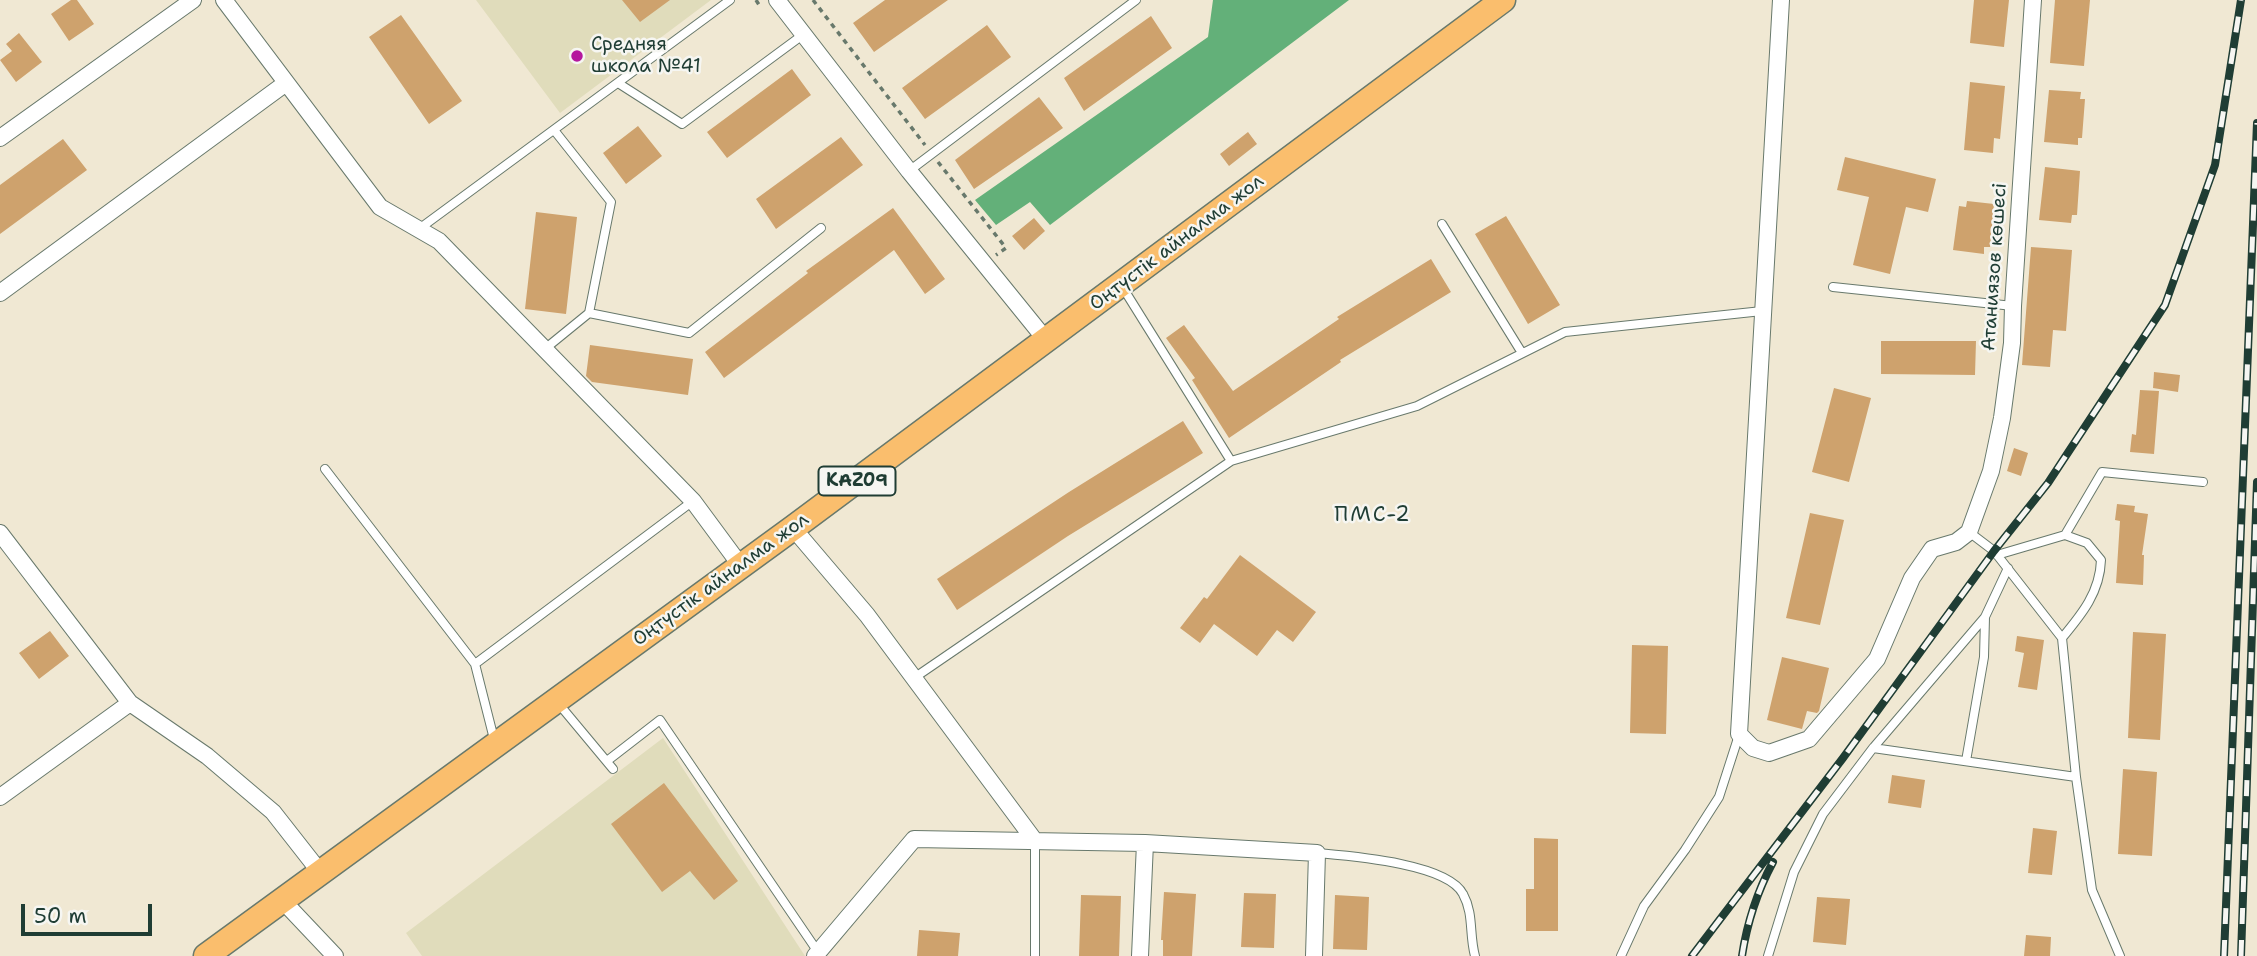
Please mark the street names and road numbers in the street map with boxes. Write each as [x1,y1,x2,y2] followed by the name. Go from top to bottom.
[1085,170,1269,316] street label: Оңтүстік айналма жол
[1978,182,2012,352] street label: Атаниязов көшесі
[818,466,896,495] road number: KAZ09
[629,508,813,652] street label: Оңтүстік айналма жол

